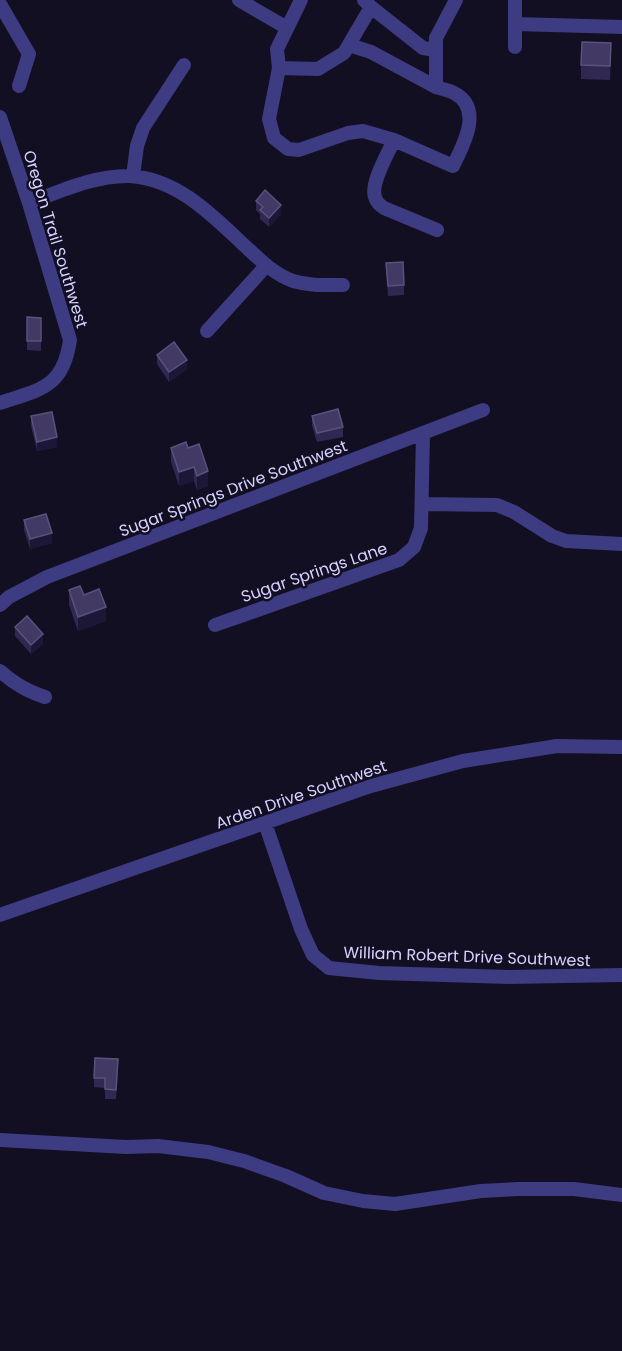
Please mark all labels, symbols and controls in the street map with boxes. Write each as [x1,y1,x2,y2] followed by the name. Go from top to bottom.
[18,147,94,331] street label: Oregon Trail Southwest
[116,434,351,543] street label: Sugar Springs Drive Southwest
[238,537,390,608] street label: Sugar Springs Lane
[213,754,390,835] street label: Arden Drive Southwest
[343,941,591,972] street label: William Robert Drive Southwest

